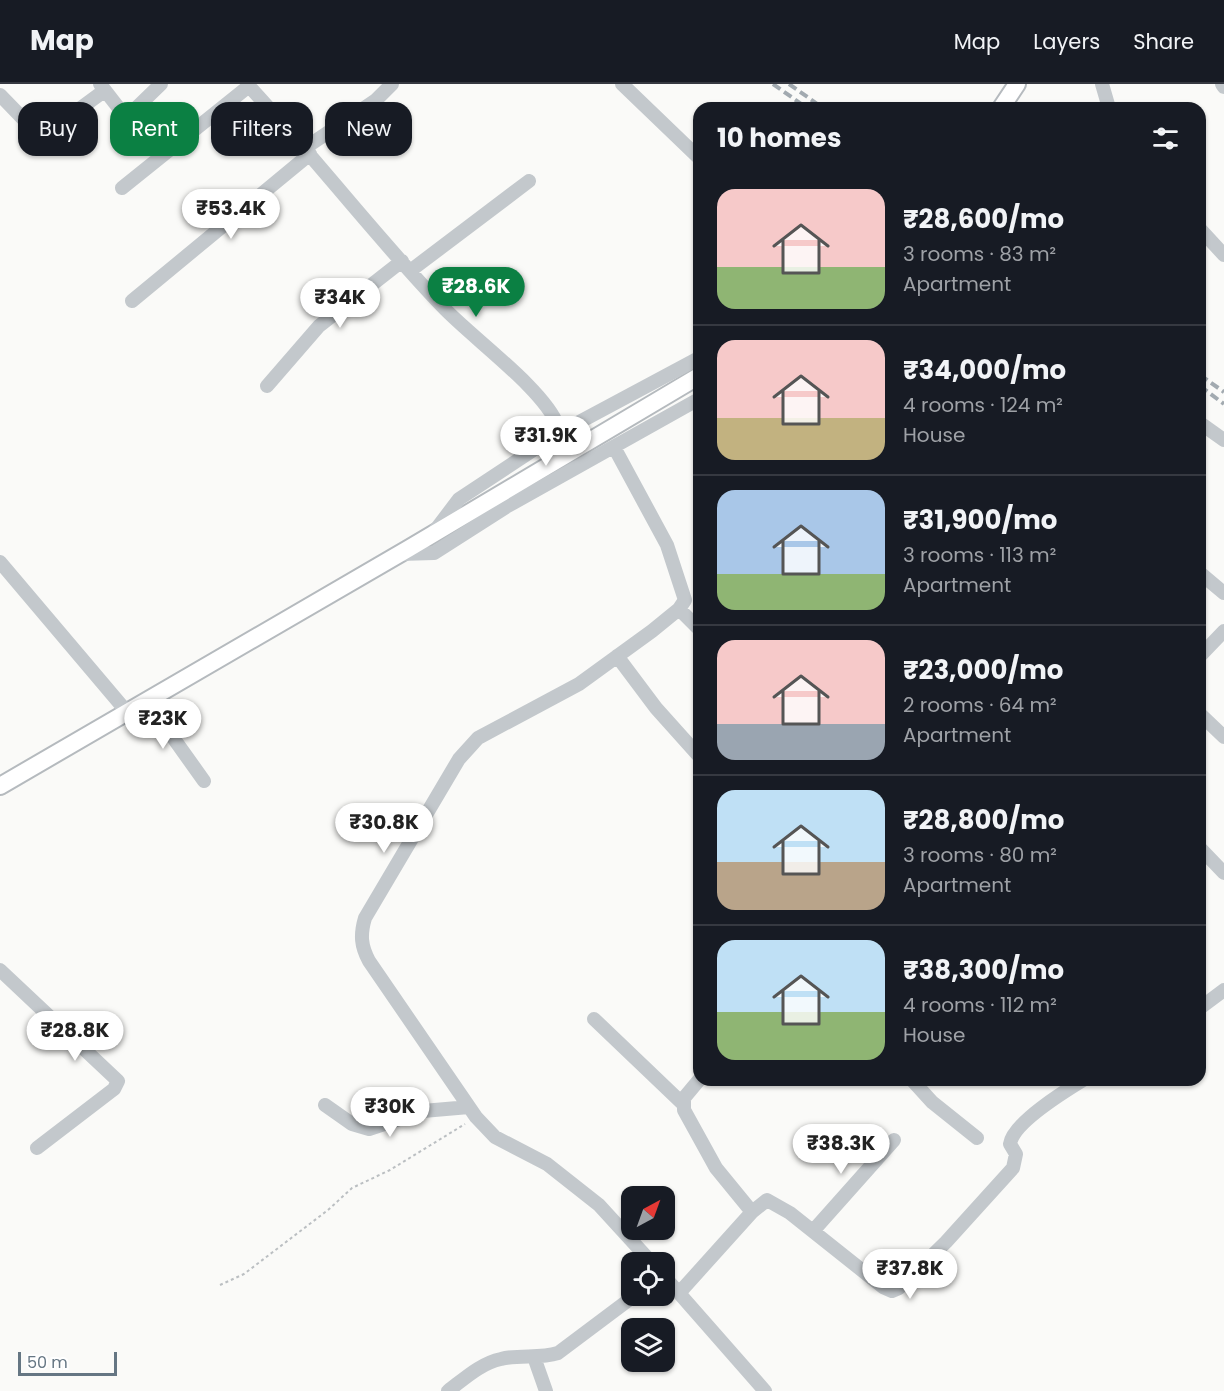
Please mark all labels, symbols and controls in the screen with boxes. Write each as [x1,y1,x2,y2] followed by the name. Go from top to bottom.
[30,21,94,60] text: Map
[954,27,1000,56] text: Map
[1033,27,1100,56] text: Layers
[1133,27,1194,56] text: Share
[18,102,98,156] chip: Buy
[110,102,199,156] chip: Rent
[211,102,313,156] chip: Filters
[325,102,412,156] chip: New
[717,120,841,156] text: 10 homes
[1149,122,1182,155] icon: filters
[182,189,280,240] pin: ₹53.4K
[196,194,266,222] text: ₹53.4K
[903,201,1064,237] text: ₹28,600/mo
[765,213,837,285] icon: home
[903,240,1056,268] text: 3 rooms · 83 m²
[427,267,525,318] pin: ₹28.6K
[903,270,1011,298] text: Apartment
[442,272,510,300] text: ₹28.6K
[304,278,376,329] pin: ₹34K
[314,283,366,311] text: ₹34K
[903,352,1066,388] text: ₹34,000/mo
[765,364,837,436] icon: home
[903,391,1063,419] text: 4 rooms · 124 m²
[497,416,595,467] pin: ₹31.9K
[514,421,578,449] text: ₹31.9K
[903,421,965,449] text: House
[903,502,1057,538] text: ₹31,900/mo
[765,514,837,586] icon: home
[903,541,1056,569] text: 3 rooms · 113 m²
[903,571,1011,599] text: Apartment
[903,652,1063,688] text: ₹23,000/mo
[765,664,837,736] icon: home
[903,691,1057,719] text: 2 rooms · 64 m²
[127,699,199,750] pin: ₹23K
[138,704,188,732] text: ₹23K
[903,721,1011,749] text: Apartment
[903,802,1064,838] text: ₹28,800/mo
[335,803,433,854] pin: ₹30.8K
[349,808,419,836] text: ₹30.8K
[765,814,837,886] icon: home
[903,841,1057,869] text: 3 rooms · 80 m²
[903,871,1011,899] text: Apartment
[903,952,1064,988] text: ₹38,300/mo
[765,964,837,1036] icon: home
[903,991,1057,1019] text: 4 rooms · 112 m²
[26,1011,124,1062] pin: ₹28.8K
[41,1016,109,1044] text: ₹28.8K
[903,1021,965,1049] text: House
[354,1087,426,1138] pin: ₹30K
[364,1092,416,1120] text: ₹30K
[792,1124,890,1175] pin: ₹38.3K
[807,1129,875,1157] text: ₹38.3K
[621,1186,675,1240] north arrow
[621,1186,675,1372] map controls
[861,1249,959,1300] pin: ₹37.8K
[621,1252,675,1306] button: locate
[876,1254,944,1282] text: ₹37.8K
[621,1318,675,1372] button: layers
[18,1349,117,1376] scale bar
[27,1351,68,1374] text: 50 m

